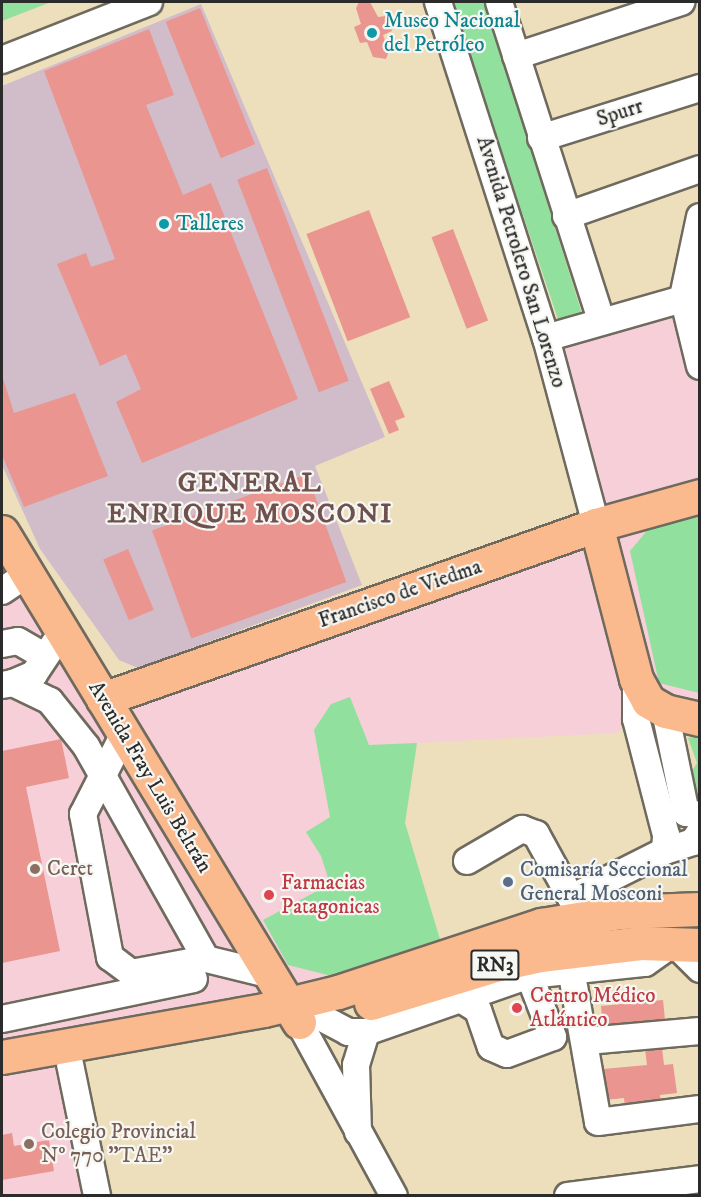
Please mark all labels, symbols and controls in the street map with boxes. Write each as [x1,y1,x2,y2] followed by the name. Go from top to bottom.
[384,8,520,58] place label: Museo Nacional del Petróleo
[365,26,379,40] marker: Museo Nacional del Petróleo
[594,94,646,132] street label: Spurr
[471,133,571,391] street label: Avenida Petrolero San Lorenzo
[176,211,244,237] place label: Talleres
[157,217,171,231] marker: Talleres
[107,467,393,530] district label: GENERAL ENRIQUE MOSCONI
[315,554,485,634] street label: Francisco de Viedma
[83,677,217,877] street label: Avenida Fray Luis Beltrán
[47,856,93,882] place label: Ceret
[520,857,688,907] place label: Comisaría Seccional General Mosconi
[28,862,42,876] marker: Ceret
[281,870,380,920] place label: Farmacias Patagonicas
[501,875,515,889] marker: Comisaría Seccional General Mosconi
[262,888,276,902] marker: Farmacias Patagonicas
[470,948,520,982] road number: RN3
[530,983,656,1033] place label: Centro Médico Atlántico
[508,999,526,1017] marker: Centro Médico Atlántico
[41,1119,196,1169] place label: Colegio Provincial Nº 770 "TAE"
[22,1137,36,1151] marker: Colegio Provincial Nº 770 "TAE"

